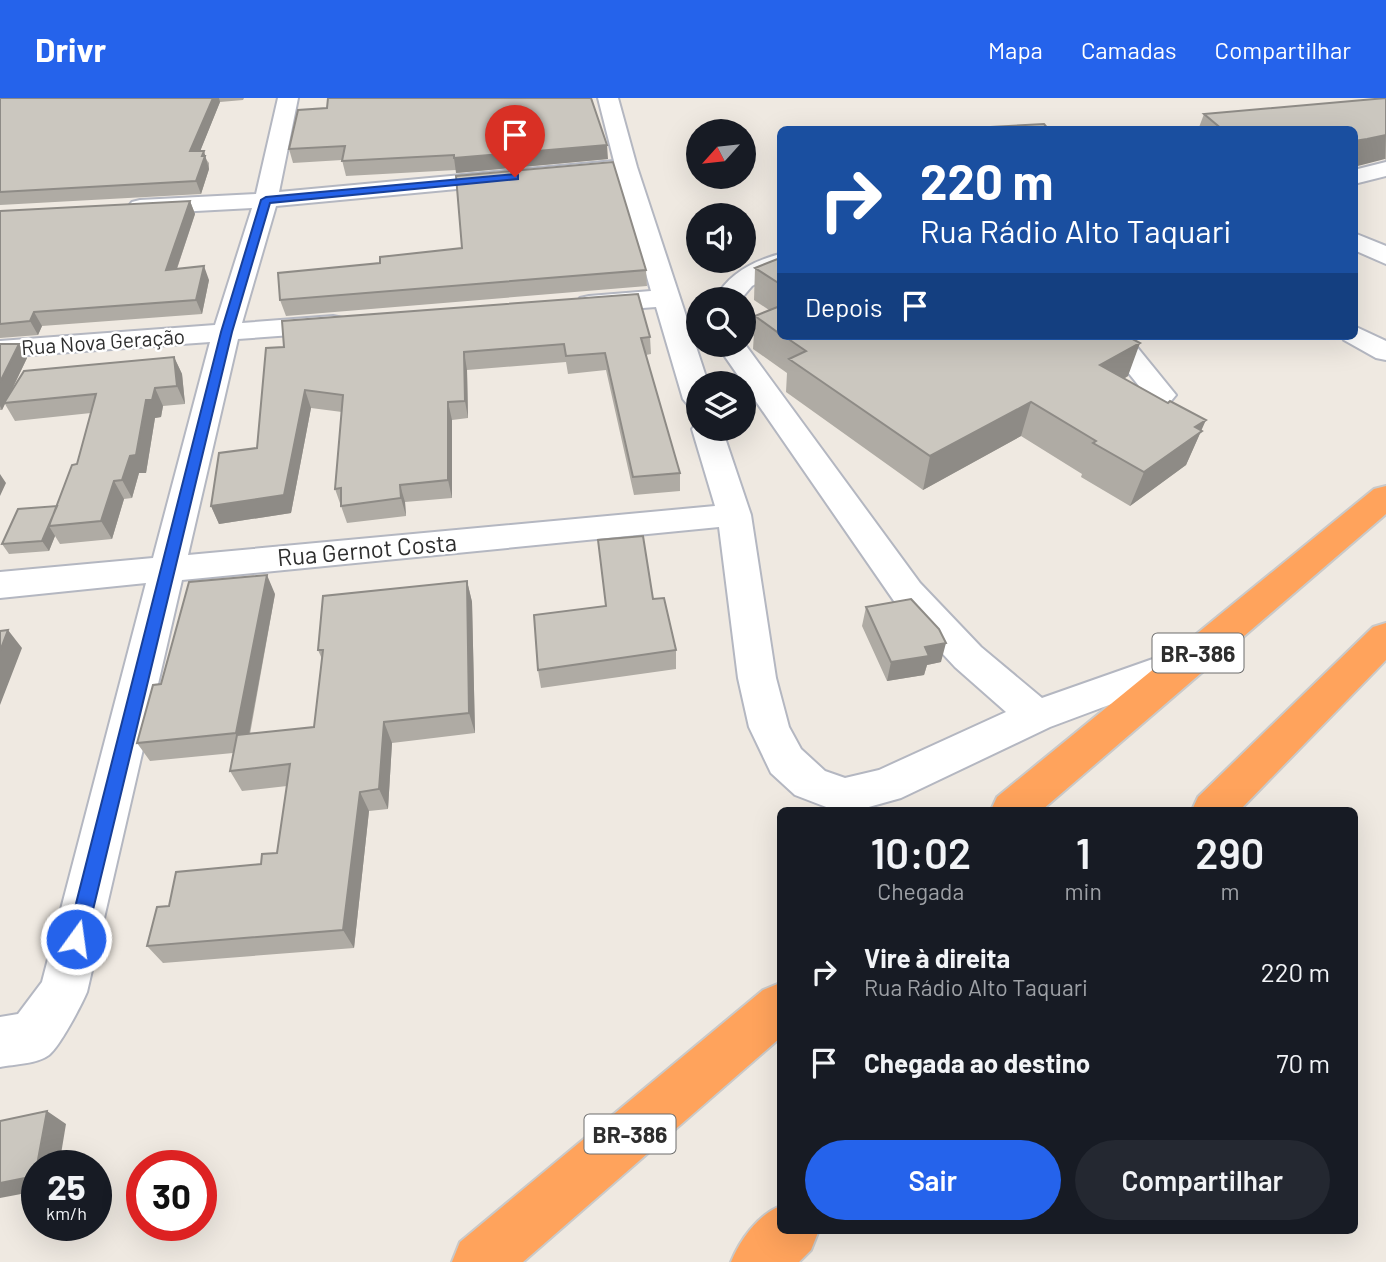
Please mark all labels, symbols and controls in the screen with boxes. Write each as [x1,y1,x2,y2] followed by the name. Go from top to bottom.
[35,29,106,69] text: Drivr
[988,35,1043,64] text: Mapa
[1081,35,1177,64] text: Camadas
[1215,35,1351,64] text: Compartilhar
[485,105,545,177] pin
[496,116,534,154] icon: arrive
[686,119,756,189] north arrow
[686,119,756,441] map controls
[920,151,1054,210] text: 220 m
[805,154,896,245] icon: right
[686,203,756,273] button: sound
[920,211,1232,249] text: Rua Rádio Alto Taquari
[686,287,756,357] button: search
[896,287,934,325] icon: arrive
[805,291,882,322] text: Depois
[20,323,186,359] street label: Rua Nova Geração
[686,371,756,441] button: layers
[276,527,458,571] street label: Rua Gernot Costa
[1152,634,1244,673] road number: BR-386
[870,827,971,877] text: 10:02
[1076,827,1091,877] text: 1
[1195,827,1264,877] text: 290
[877,877,964,905] text: Chegada
[1065,877,1102,905] text: min
[1220,877,1239,905] text: m
[39,902,113,976] position arrow
[864,942,1010,973] text: Vire à direita
[805,953,843,991] icon: right
[1261,956,1330,987] text: 220 m
[864,973,1088,1001] text: Rua Rádio Alto Taquari
[805,1044,843,1082] icon: arrive
[864,1047,1090,1078] text: Chegada ao destino
[1276,1047,1330,1078] text: 70 m
[584,1114,676,1154] road number: BR-386
[805,1140,1061,1220] button: Sair
[1075,1140,1330,1220] button: Compartilhar
[126,1150,217,1241] speed limit sign: 30
[47,1165,86,1207] text: 25
[46,1202,87,1224] text: km/h

